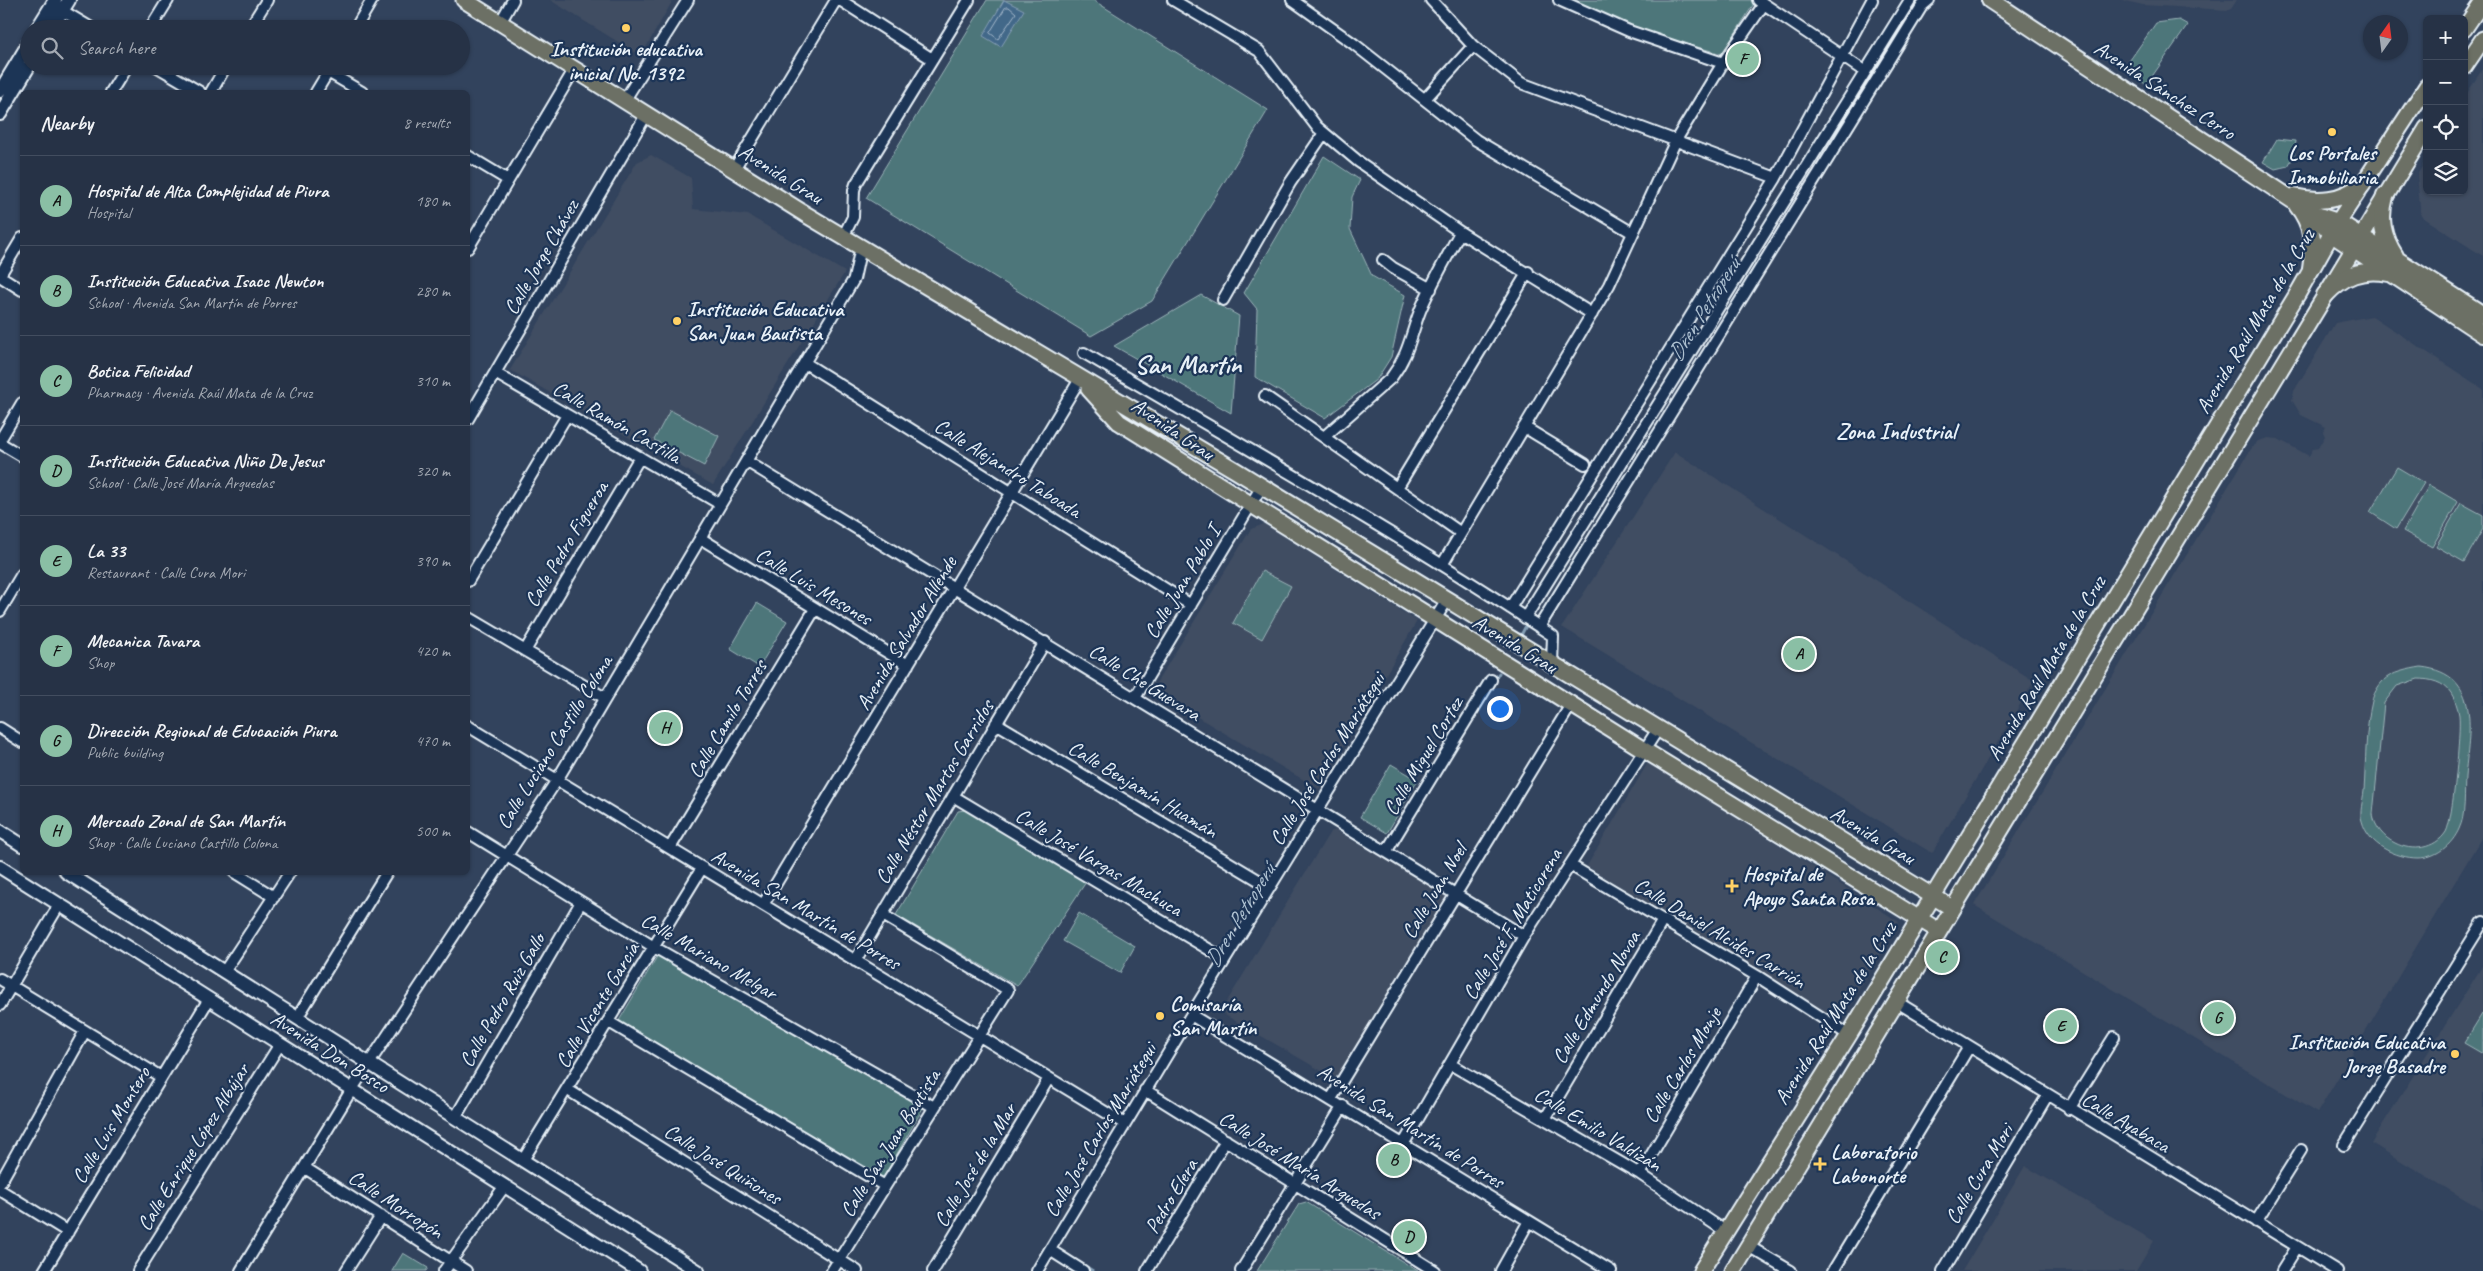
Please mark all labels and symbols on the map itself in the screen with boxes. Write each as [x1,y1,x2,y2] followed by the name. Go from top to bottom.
[2363,15,2408,60] north arrow
[620,22,632,34] marker: Institución educativa inicial No. 1392
[2090,35,2242,146] street label: Avenida Sánchez Cerro
[550,36,703,86] place label: Institución educativa inicial No. 1392
[1727,40,1759,78] pin: F
[2326,126,2338,138] marker: Los Portales Inmobiliaria
[734,138,829,211] street label: Avenida Grau
[2287,140,2379,190] place label: Los Portales Inmobiliaria
[498,193,585,319] street label: Calle Jorge Chávez
[2190,223,2321,418] street label: Avenida Raúl Mata de la Cruz
[1662,249,1749,366] water label: Dren Petroperú
[687,296,845,346] place label: Institución Educativa San Juan Bautista
[671,315,683,327] marker: Institución Educativa San Juan Bautista
[1135,348,1242,381] district label: San Martín
[548,375,688,470] street label: Calle Ramón Castilla
[1127,392,1220,467] street label: Avenida Grau
[930,412,1088,525] street label: Calle Alejandro Taboada
[1836,418,1960,446] district label: Zona Industrial
[518,474,615,612] street label: Calle Pedro Figueroa
[1138,517,1228,643] street label: Calle Juan Pablo I
[751,541,878,632] street label: Calle Luis Mesones
[850,550,963,715] street label: Avenida Salvador Allende
[1981,570,2112,765] street label: Avenida Raúl Mata de la Cruz
[1468,609,1563,680] street label: Avenida Grau
[1783,635,1815,673] pin: A
[1084,637,1207,728] street label: Calle Che Guevara
[490,648,619,834] street label: Calle Luciano Castillo Colona
[682,654,773,783] street label: Calle Camilo Torres
[1263,665,1392,850] street label: Calle José Carlos Mariátegui
[1378,690,1470,820] street label: Calle Miguel Cortez
[869,694,1000,889] street label: Calle Néstor Martos Garridos
[1487,696,1513,722] your location
[649,709,681,747] pin: H
[1064,734,1223,844] street label: Calle Benjamín Huamán
[1826,800,1921,871] street label: Avenida Grau
[1011,802,1188,923] street label: Calle José Vargas Machuca
[1396,836,1474,943] street label: Calle Juan Noel
[707,842,907,977] street label: Avenida San Martín de Porres
[1457,842,1568,1004] street label: Calle José F. Maticorena
[1198,855,1284,972] water label: Dren Petroperú
[1743,861,1876,912] place label: Hospital de Apoyo Santa Rosa
[1630,872,1811,995] street label: Calle Daniel Alcides Carrión
[1725,879,1739,893] marker: Hospital de Apoyo Santa Rosa
[636,907,784,1007] street label: Calle Mariano Melgar
[1768,916,1903,1109] street label: Avenida Raúl Mata de la Cruz
[1546,924,1647,1068] street label: Calle Edmundo Novoa
[453,926,552,1071] street label: Calle Pedro Ruiz Gallo
[549,936,646,1073] street label: Calle Vicente García
[1926,938,1958,976] pin: C
[1170,991,1258,1041] place label: Comisaría San Martín
[2202,999,2234,1037] pin: G
[1637,1001,1727,1128] street label: Calle Carlos Monje
[266,1005,395,1099] street label: Avenida Don Bosco
[2045,1007,2077,1045] pin: E
[1154,1010,1166,1022] marker: Comisaría San Martín
[2289,1029,2447,1079] place label: Institución Educativa Jorge Basadre
[1038,1036,1164,1222] street label: Calle José Carlos Mariátegui
[2449,1048,2461,1060] marker: Institución Educativa Jorge Basadre
[131,1057,256,1236] street label: Calle Enrique López Albújar
[1313,1058,1511,1195] street label: Avenida San Martín de Porres
[66,1060,157,1188] street label: Calle Luis Montero
[834,1062,947,1222] street label: Calle San Juan Bautista
[1530,1081,1667,1178] street label: Calle Emilio Valdizán
[2077,1086,2176,1159] street label: Calle Ayabaca
[928,1097,1023,1231] street label: Calle José de la Mar
[1214,1105,1387,1226] street label: Calle José María Arguedas
[1939,1117,2021,1229] street label: Calle Cura Mori
[659,1118,788,1211] street label: Calle José Quiñones
[1831,1139,1918,1189] place label: Laboratorio Labonorte
[1378,1141,1410,1179] pin: B
[1139,1152,1204,1238] street label: Pedro Elera
[1813,1157,1827,1171] marker: Laboratorio Labonorte
[344,1164,449,1245] street label: Calle Morropón
[1393,1218,1425,1256] pin: D

